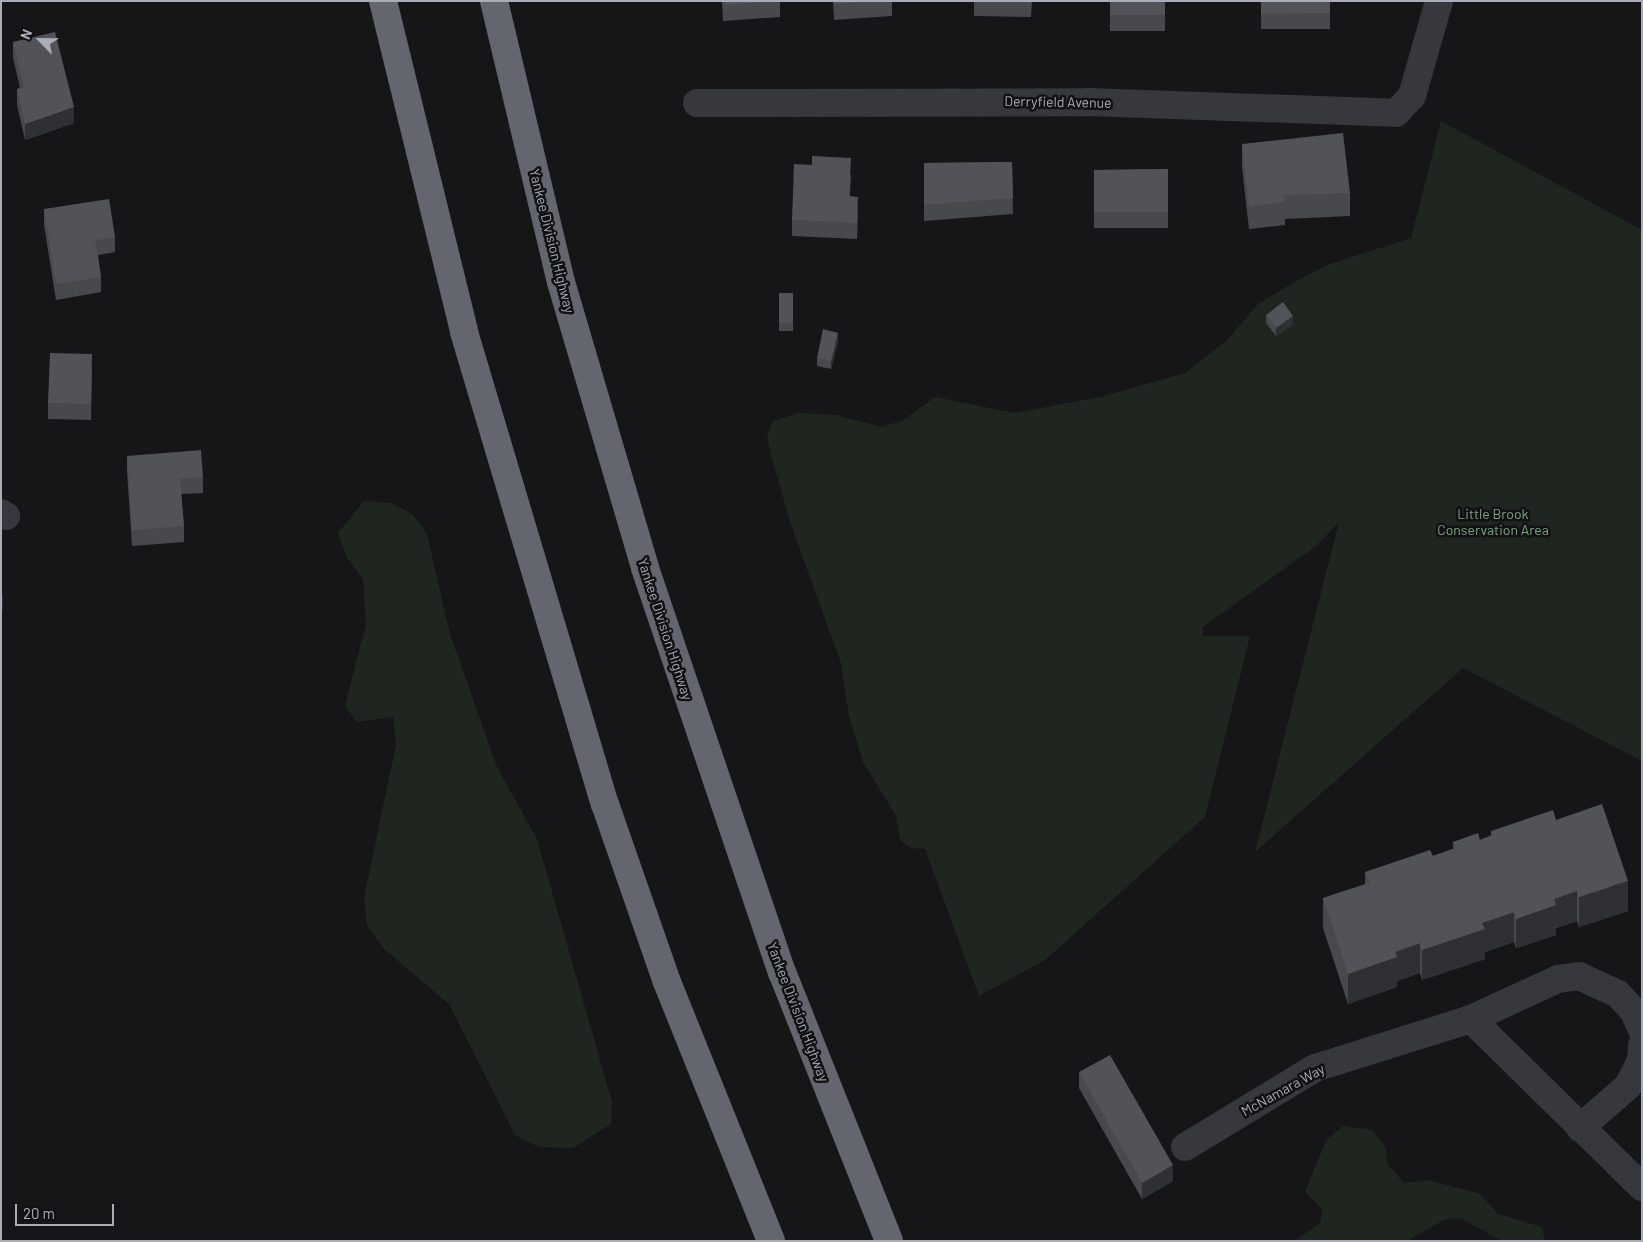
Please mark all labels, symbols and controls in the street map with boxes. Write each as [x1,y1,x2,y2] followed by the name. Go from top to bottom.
[15,15,65,65] north arrow
[16,26,35,42] text: N
[1004,93,1112,111] street label: Derryfield Avenue
[526,167,578,315] street label: Yankee Division Highway
[1437,506,1549,538] park label: Little Brook Conservation Area
[634,556,696,702] street label: Yankee Division Highway
[764,940,832,1084] street label: Yankee Division Highway
[1238,1060,1328,1120] street label: McNamara Way
[18,1194,116,1226] scale bar
[23,1204,55,1222] text: 20 m

